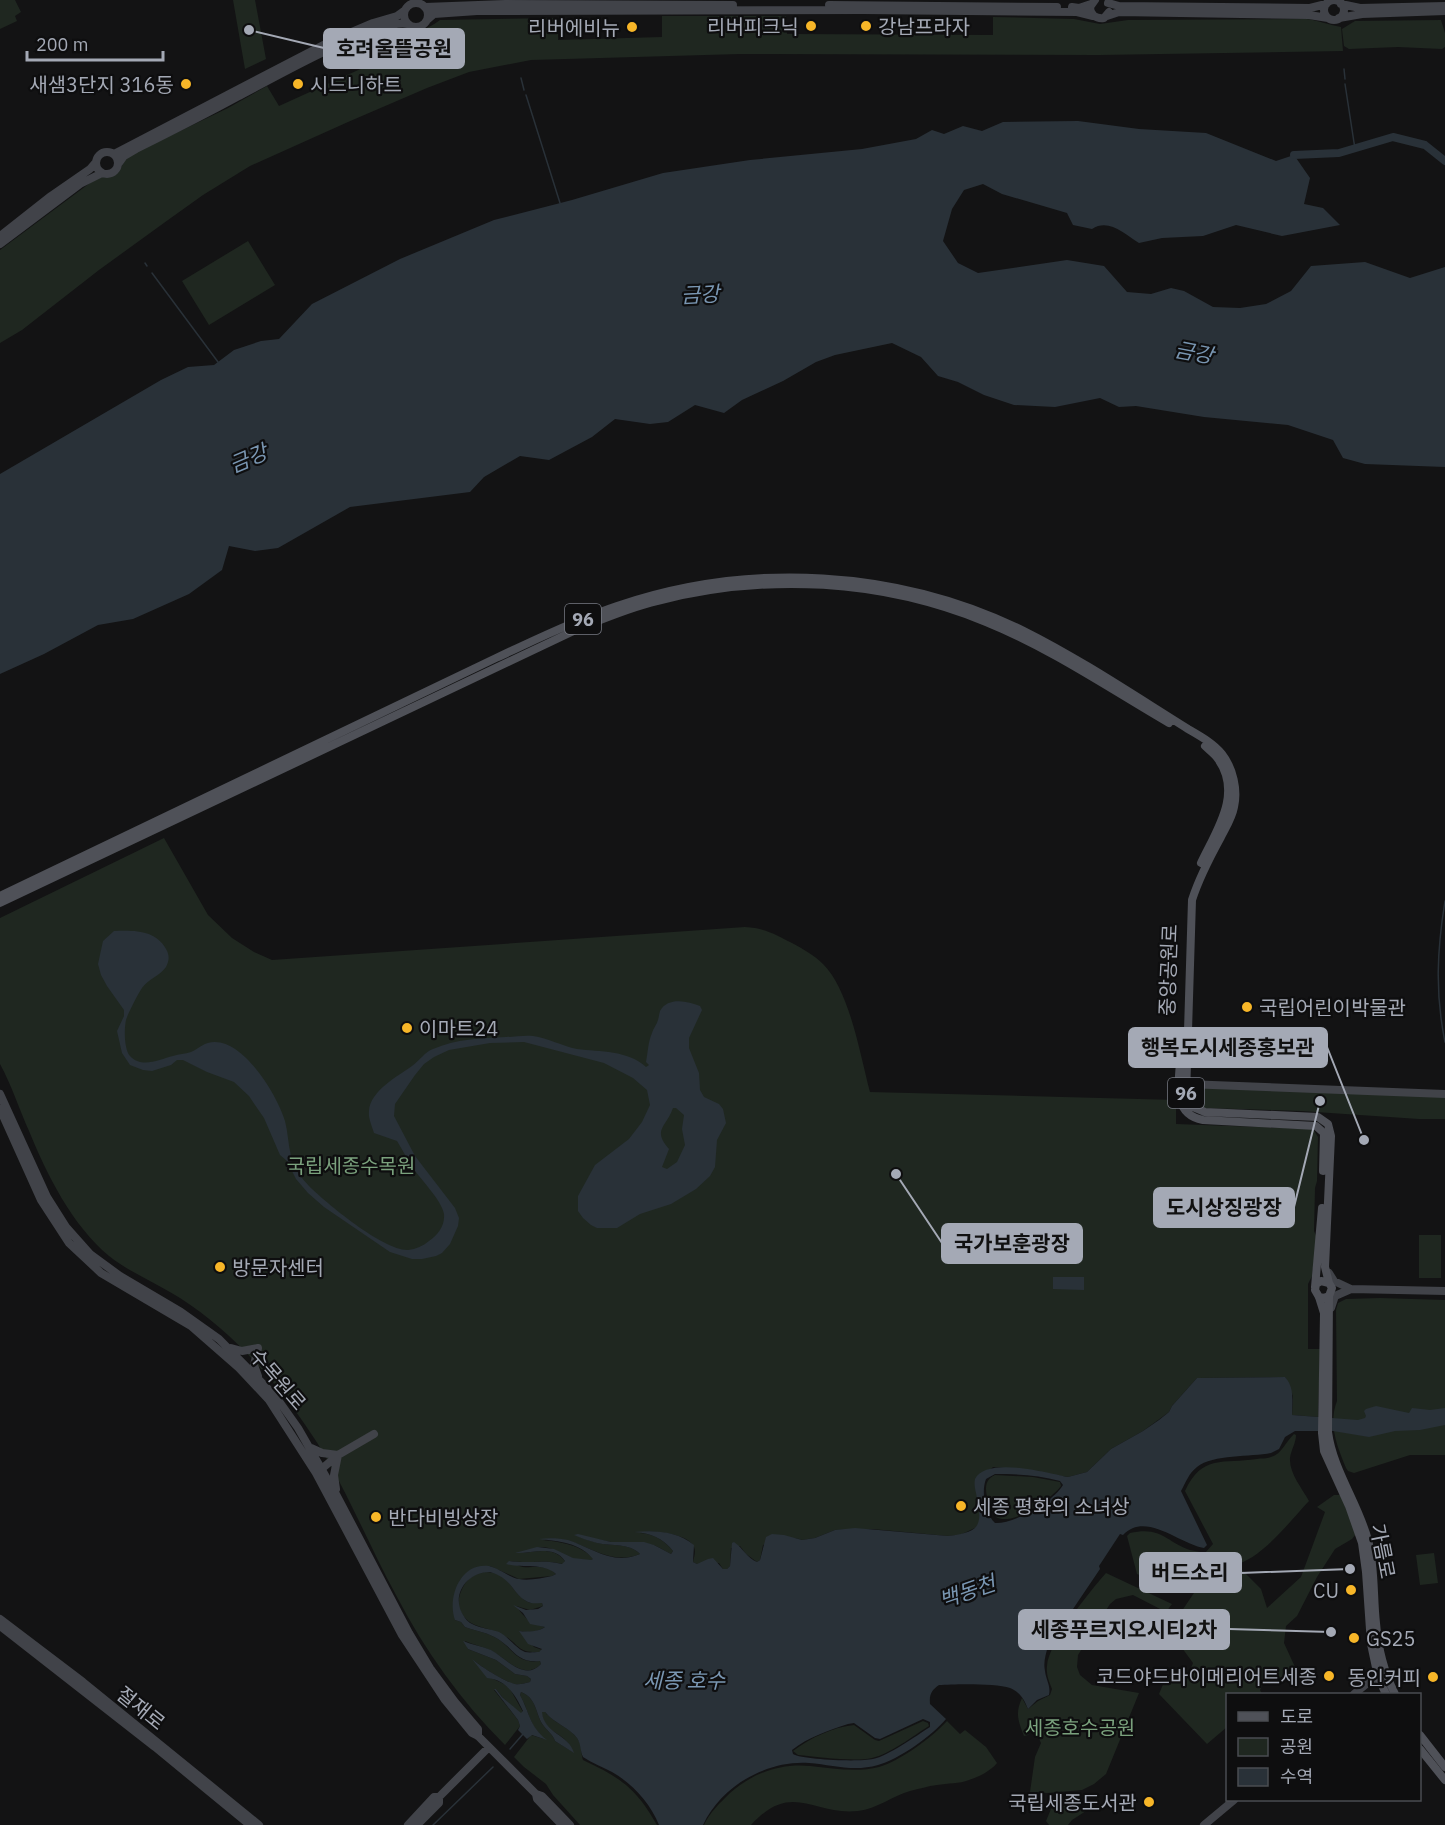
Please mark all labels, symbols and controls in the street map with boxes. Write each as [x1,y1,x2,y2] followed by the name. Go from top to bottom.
[707,13,799,40] place label: 리버피크닉
[878,13,970,40] place label: 강남프라자
[528,14,620,41] place label: 리버에비뉴
[804,19,818,33] marker: 리버피크닉
[859,19,873,33] marker: 강남프라자
[625,20,639,34] marker: 리버에비뉴
[27,24,164,62] scale bar
[324,29,464,68] callout: 호려울뜰공원
[36,33,88,56] text: 200 m
[336,34,452,62] text: 호려울뜰공원
[29,71,174,98] place label: 새샘3단지 316동
[310,71,402,98] place label: 시드니하트
[179,77,193,91] marker: 새샘3단지 316동
[291,77,305,91] marker: 시드니하트
[680,279,723,309] water label: 금강
[1172,335,1218,370] water label: 금강
[225,437,274,478] water label: 금강
[565,604,601,634] road number: 96
[1153,924,1183,1016] street label: 중앙공원로
[1259,994,1406,1021] place label: 국립어린이박물관
[1240,1000,1254,1014] marker: 국립어린이박물관
[419,1015,498,1042] place label: 이마트24
[400,1021,414,1035] marker: 이마트24
[1129,1028,1327,1067] callout: 행복도시세종홍보관
[1141,1033,1315,1061] text: 행복도시세종홍보관
[1168,1078,1204,1108] road number: 96
[287,1152,415,1179] park label: 국립세종수목원
[1154,1188,1294,1227] callout: 도시상징광장
[1166,1193,1282,1221] text: 도시상징광장
[942,1224,1082,1263] callout: 국가보훈광장
[954,1229,1070,1257] text: 국가보훈광장
[232,1254,324,1281] place label: 방문자센터
[213,1260,227,1274] marker: 방문자센터
[244,1342,312,1416] street label: 수목원로
[973,1493,1130,1520] place label: 세종 평화의 소녀상
[954,1499,968,1513] marker: 세종 평화의 소녀상
[388,1504,498,1531] place label: 반다비빙상장
[369,1510,383,1524] marker: 반다비빙상장
[1364,1521,1402,1581] street label: 가름로
[1140,1553,1241,1592] callout: 버드소리
[1151,1558,1229,1586] text: 버드소리
[935,1567,1001,1614] water label: 백동천
[1313,1577,1339,1604] place label: CU
[1344,1583,1358,1597] marker: CU
[1019,1610,1229,1649] callout: 세종푸르지오시티2차
[1031,1615,1217,1643] text: 세종푸르지오시티2차
[1366,1625,1416,1652] place label: GS25
[1347,1631,1361,1645] marker: GS25
[1096,1663,1317,1690] place label: 코드야드바이메리어트세종
[1347,1664,1421,1691] place label: 동인커피
[643,1666,726,1694] water label: 세종 호수
[1322,1669,1336,1683] marker: 코드야드바이메리어트세종
[1426,1670,1440,1684] marker: 동인커피
[111,1680,171,1736] street label: 절재로
[1226,1693,1421,1801] legend
[1280,1705,1313,1728] text: 도로
[1025,1714,1135,1741] park label: 세종호수공원
[1280,1735,1313,1758] text: 공원
[1280,1765,1313,1788] text: 수역
[1008,1789,1137,1816] place label: 국립세종도서관
[1142,1795,1156,1809] marker: 국립세종도서관

